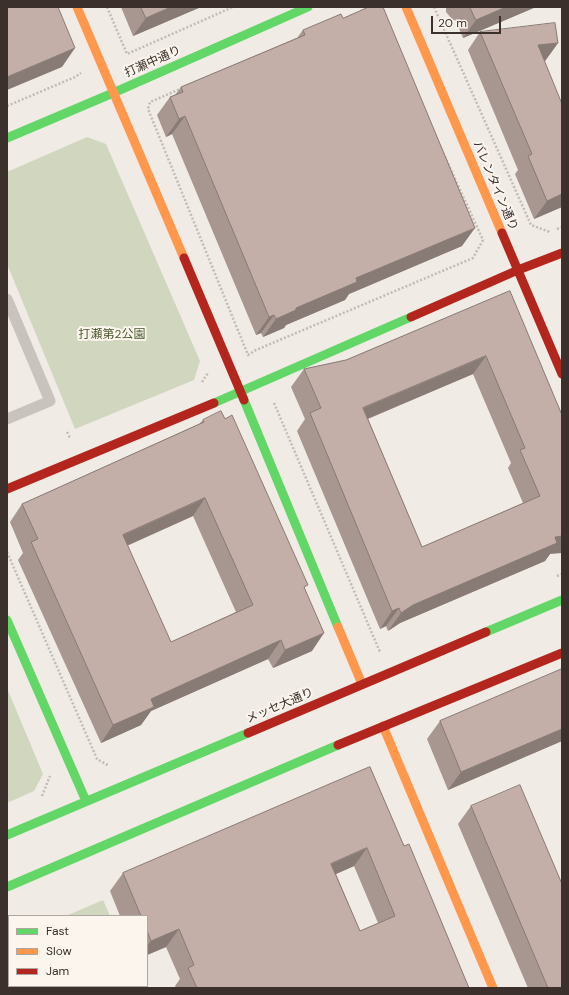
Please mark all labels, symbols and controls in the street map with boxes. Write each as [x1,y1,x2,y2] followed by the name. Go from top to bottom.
[433,8,503,34] scale bar
[438,15,467,31] text: 20 m
[123,43,183,81] street label: 打瀬中通り
[470,139,520,233] street label: バレンタイン通り
[79,328,145,342] park label: 打瀬第2公園
[244,685,316,727] street label: メッセ大通り
[8,915,148,987] legend
[46,923,69,939] text: Fast
[46,943,72,959] text: Slow
[46,963,69,979] text: Jam

